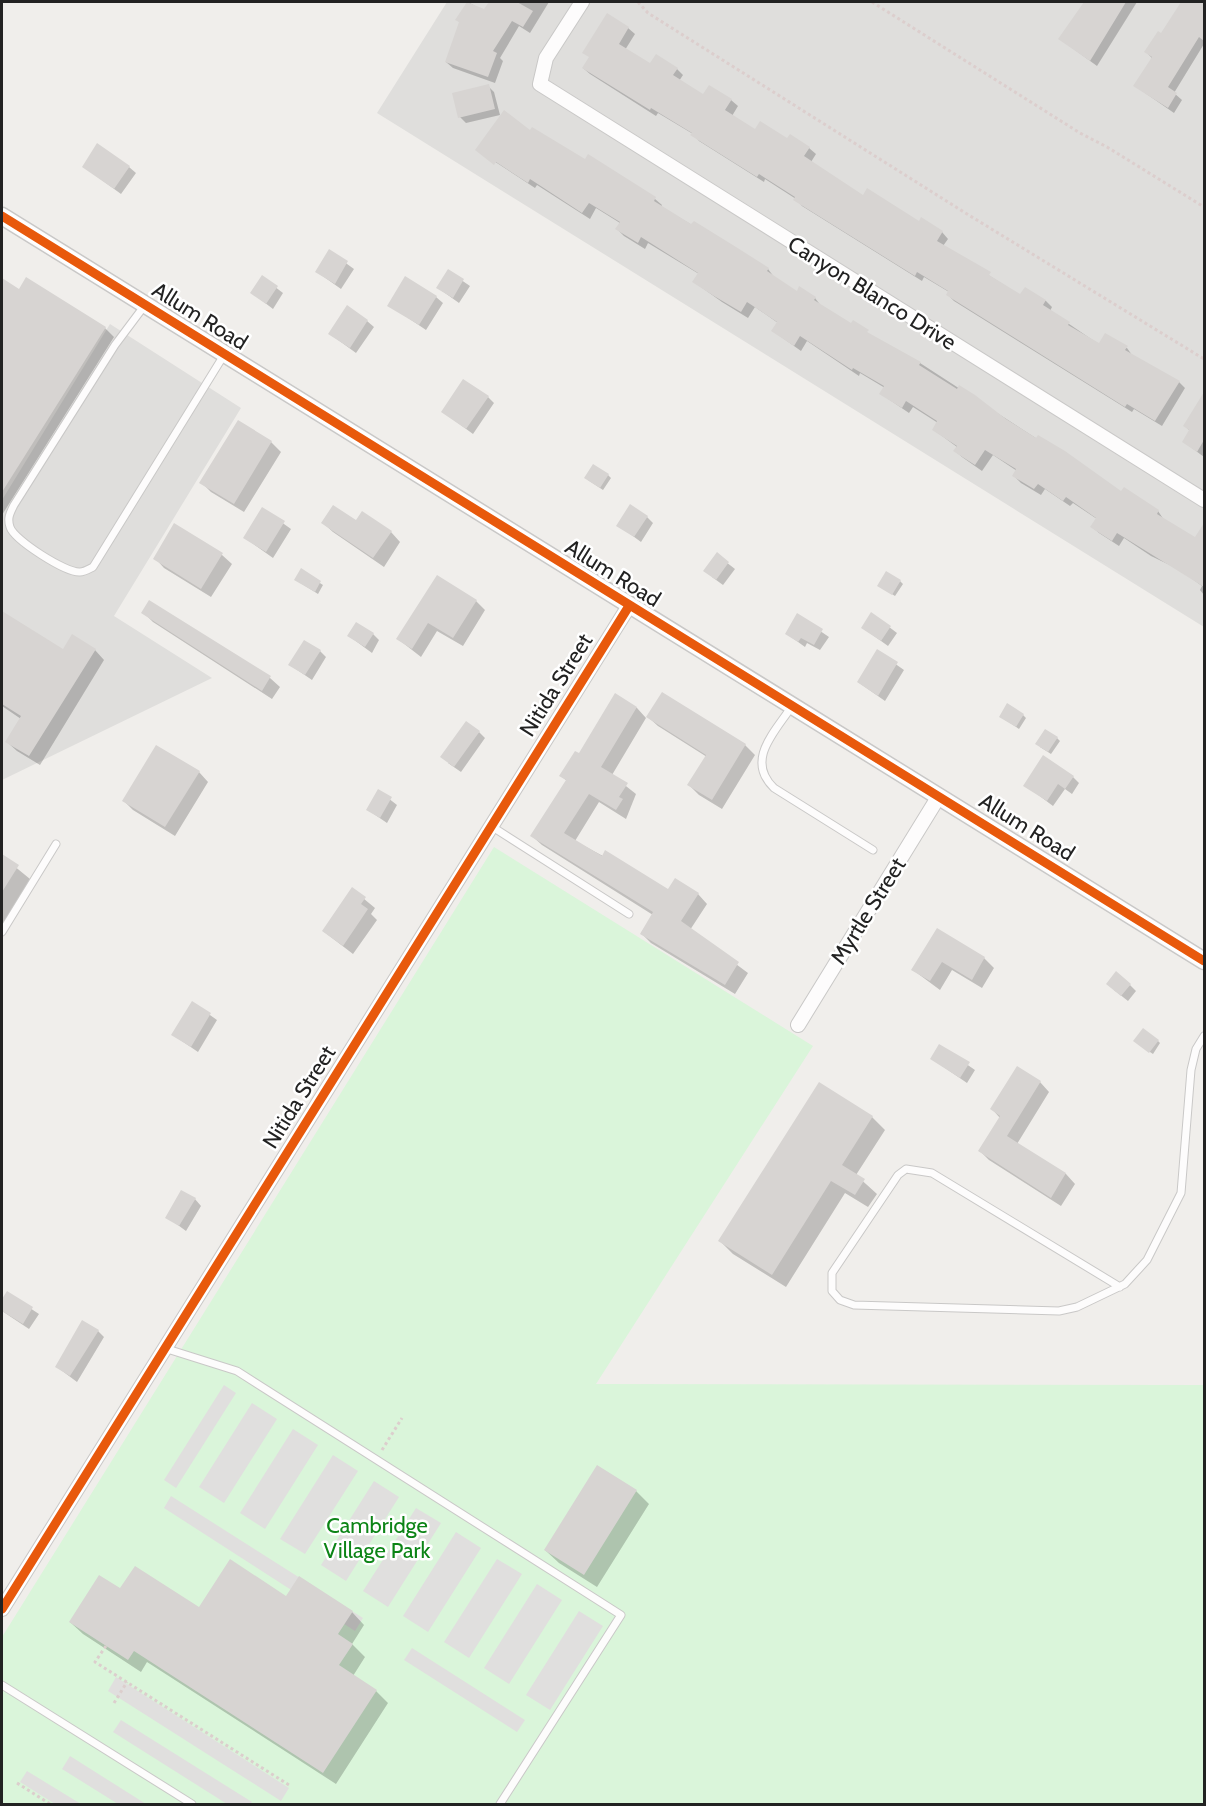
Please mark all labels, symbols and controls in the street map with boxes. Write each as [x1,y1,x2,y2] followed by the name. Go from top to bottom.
[783,230,961,356] street label: Canyon Blanco Drive
[147,276,253,356] street label: Allum Road
[560,533,666,613] street label: Allum Road
[514,628,599,741] street label: Nitida Street
[974,787,1080,867] street label: Allum Road
[825,852,912,969] street label: Myrtle Street
[257,1040,342,1153] street label: Nitida Street
[324,1512,431,1564] park label: Cambridge Village Park

